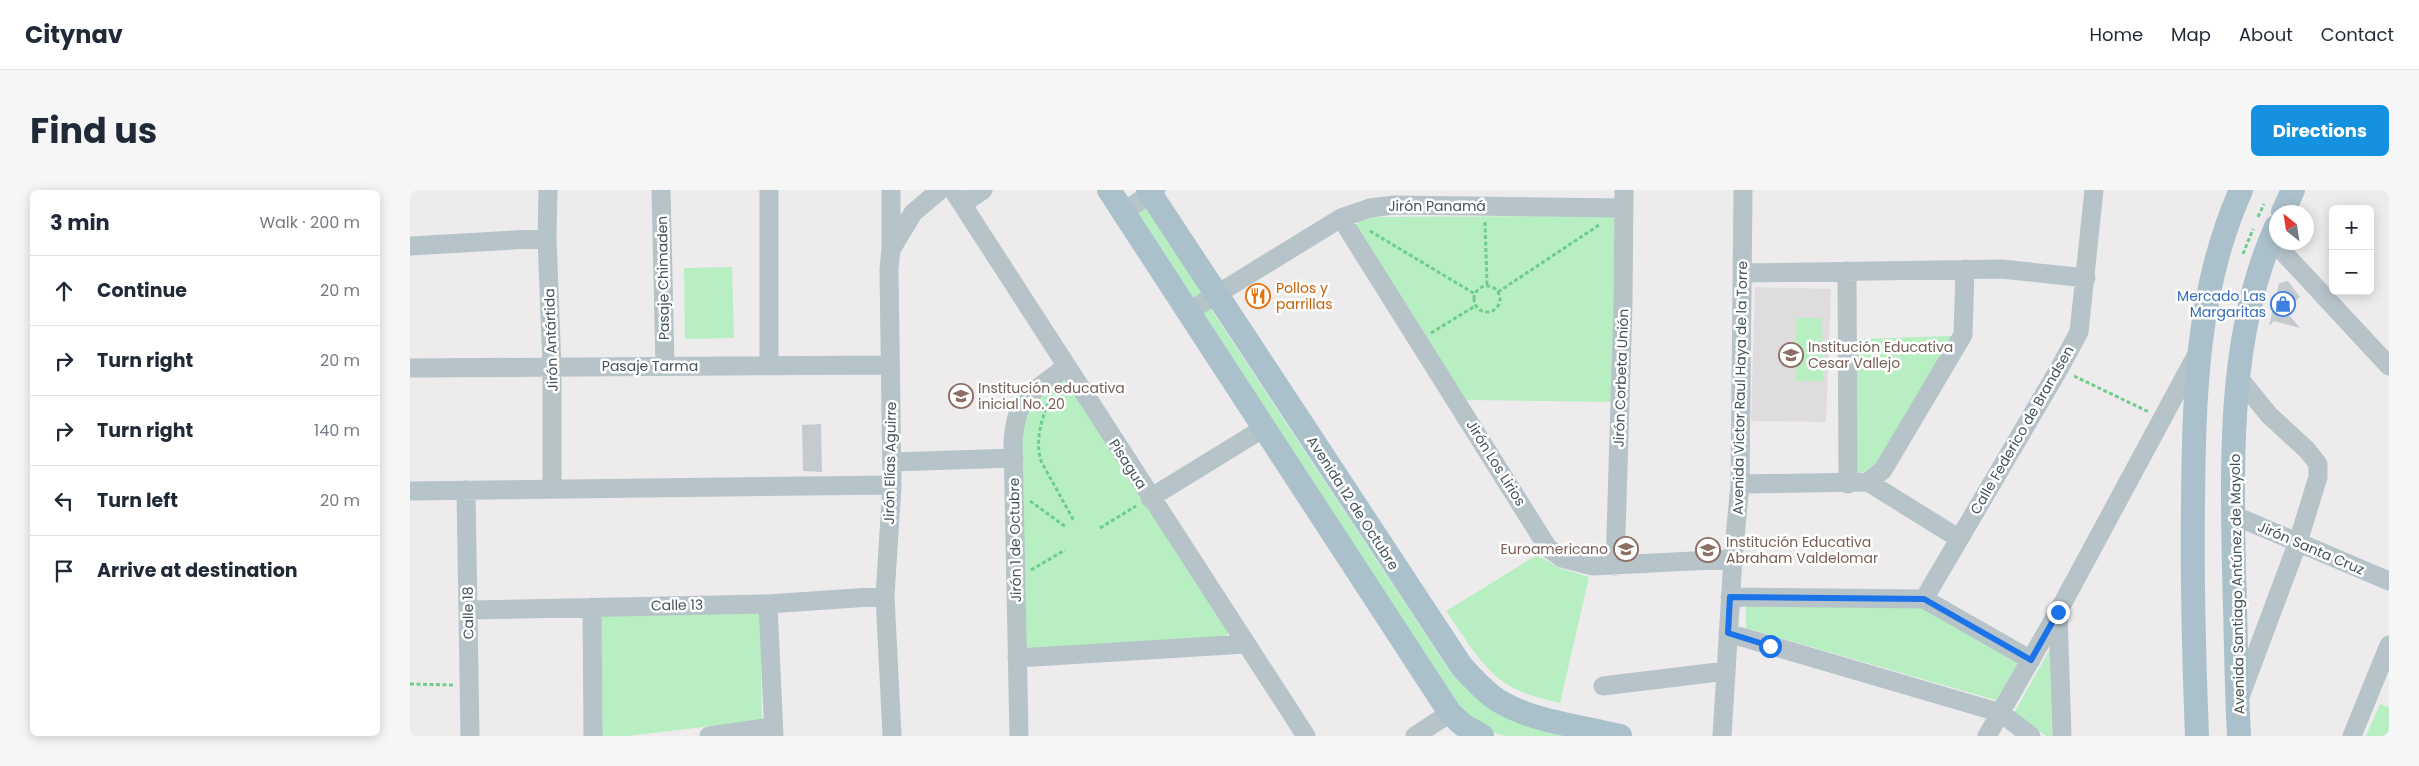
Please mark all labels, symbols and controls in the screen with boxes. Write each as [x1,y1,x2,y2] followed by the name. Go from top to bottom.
[25,18,123,51] text: Citynav
[2089,22,2143,47] text: Home
[2171,22,2211,47] text: Map
[2239,22,2293,47] text: About
[2321,22,2394,47] text: Contact
[2251,105,2389,156] button: Directions
[30,106,157,155] text: Find us
[1388,196,1486,216] street label: Jirón Panamá
[2269,205,2314,250] north arrow
[2329,205,2374,295] map controls
[2329,205,2374,250] button: +
[50,208,110,237] text: 3 min
[259,211,360,234] text: Walk · 200 m
[652,216,674,340] street label: Pasaje Chimaden
[2329,250,2374,295] button: −
[1728,261,1752,515] street label: Avenida Victor Raul Haya de la Torre
[50,277,78,305] icon: ahead
[97,277,187,304] text: Continue
[1276,278,1332,314] place label: Pollos y parrillas
[320,279,360,302] text: 20 m
[1245,283,1271,309] restaurant icon: Pollos y parrillas
[2177,286,2266,322] place label: Mercado Las Margaritas
[539,288,563,392] street label: Jirón Antártida
[2270,291,2296,317] shop icon: Mercado Las Margaritas
[1609,308,1633,448] street label: Jirón Corbeta Unión
[1808,337,1953,373] place label: Institución Educativa Cesar Vallejo
[1778,342,1804,368] school or university icon: Institución Educativa Cesar Vallejo
[1965,342,2079,518] street label: Calle Federico de Brandsen
[50,347,78,375] icon: right
[97,347,193,374] text: Turn right
[320,349,360,372] text: 20 m
[602,356,698,376] street label: Pasaje Tarma
[978,378,1125,414] place label: Institución educativa inicial No. 20
[948,383,974,409] school or university icon: Institución educativa inicial No. 20
[879,401,901,525] street label: Jirón Elías Aguirre
[1461,416,1531,510] street label: Jirón Los Lirios
[50,417,78,445] icon: right
[97,417,193,444] text: Turn right
[314,419,360,442] text: 140 m
[1302,432,1404,574] street label: Avenida 12 de Octubre
[1104,435,1152,493] street label: Pisagua
[2225,453,2249,715] street label: Avenida Santiago Antúnez de Mayolo
[1004,477,1026,603] street label: Jirón 1 de Octubre
[50,487,78,515] icon: left
[97,487,178,514] text: Turn left
[320,489,360,512] text: 20 m
[2255,517,2367,579] street label: Jirón Santa Cruz
[1726,532,1878,568] place label: Institución Educativa Abraham Valdelomar
[1613,536,1639,562] school or university icon: Euroamericano
[1695,537,1721,563] school or university icon: Institución Educativa Abraham Valdelomar
[1501,539,1608,559] place label: Euroamericano
[50,557,78,585] icon: arrive
[97,557,298,584] text: Arrive at destination
[458,586,478,640] street label: Calle 18
[651,595,703,615] street label: Calle 13
[2047,601,2070,624] route end
[1759,635,1782,658] route start

